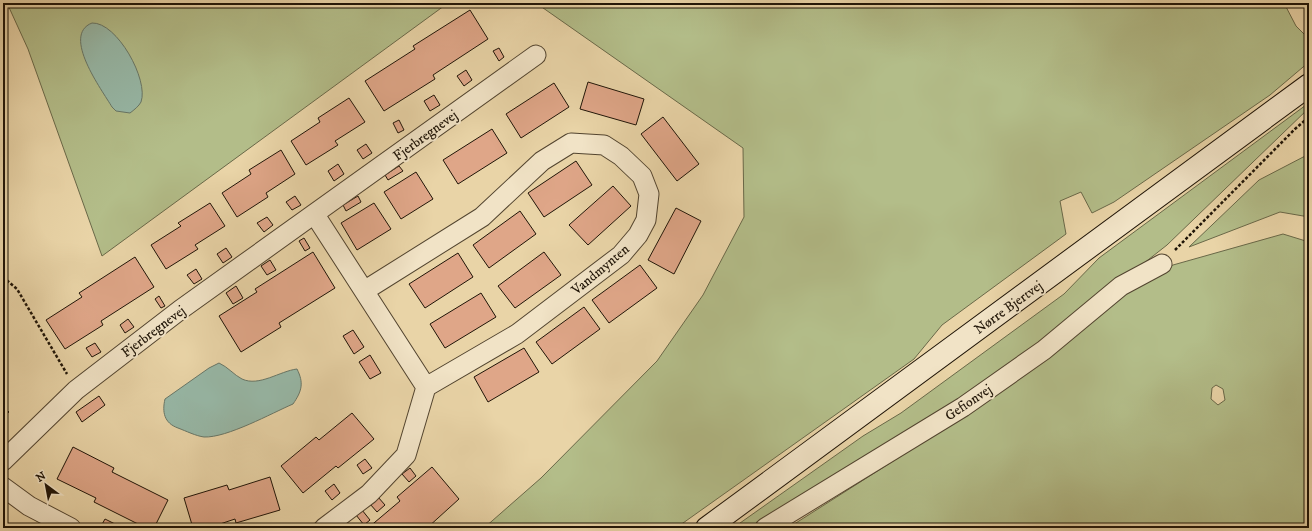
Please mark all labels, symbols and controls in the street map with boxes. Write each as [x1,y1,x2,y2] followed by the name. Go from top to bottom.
[390,106,461,165] street label: Fjerbregnevej
[567,240,634,300] street label: Vandmynten
[971,277,1046,339] street label: Nørre Bjertvej
[118,302,189,362] street label: Fjerbregnevej
[942,381,995,425] street label: Gefionvej
[26,465,66,505] north arrow
[34,469,49,486] text: N

